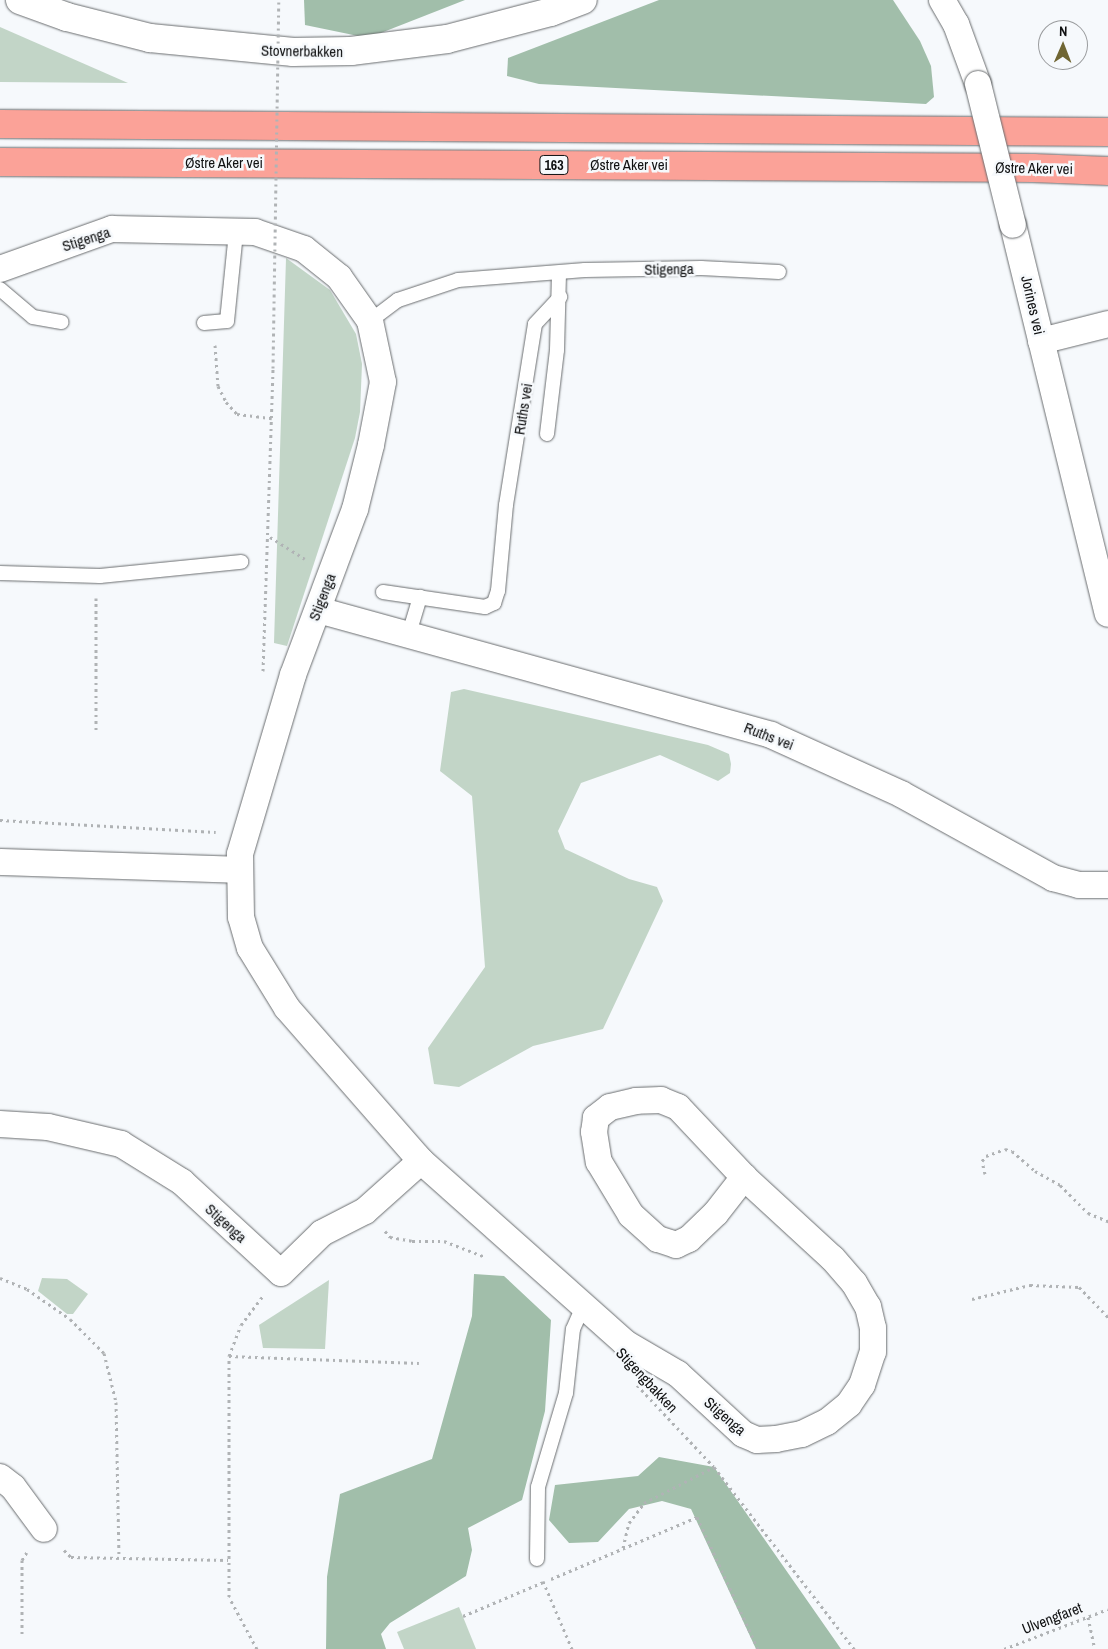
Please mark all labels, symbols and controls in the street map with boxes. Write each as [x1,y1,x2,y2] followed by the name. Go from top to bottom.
[1038,20,1088,70] north arrow
[1059,22,1068,40] text: N
[261,41,343,61] street label: Stovnerbakken
[185,154,263,172] street label: Østre Aker vei
[539,154,569,176] road number: 163
[590,156,668,174] street label: Østre Aker vei
[995,158,1073,178] street label: Østre Aker vei
[60,223,112,255] street label: Stigenga
[644,260,694,278] street label: Stigenga
[1017,274,1049,336] street label: Jorines vei
[510,382,536,436] street label: Ruths vei
[305,571,339,623] street label: Stigenga
[742,718,796,754] street label: Ruths vei
[202,1200,250,1246] street label: Stigenga
[612,1344,682,1416] street label: Stigengbakken
[701,1393,749,1439] street label: Stigenga
[1019,1598,1085,1638] street label: Ulvengfaret

